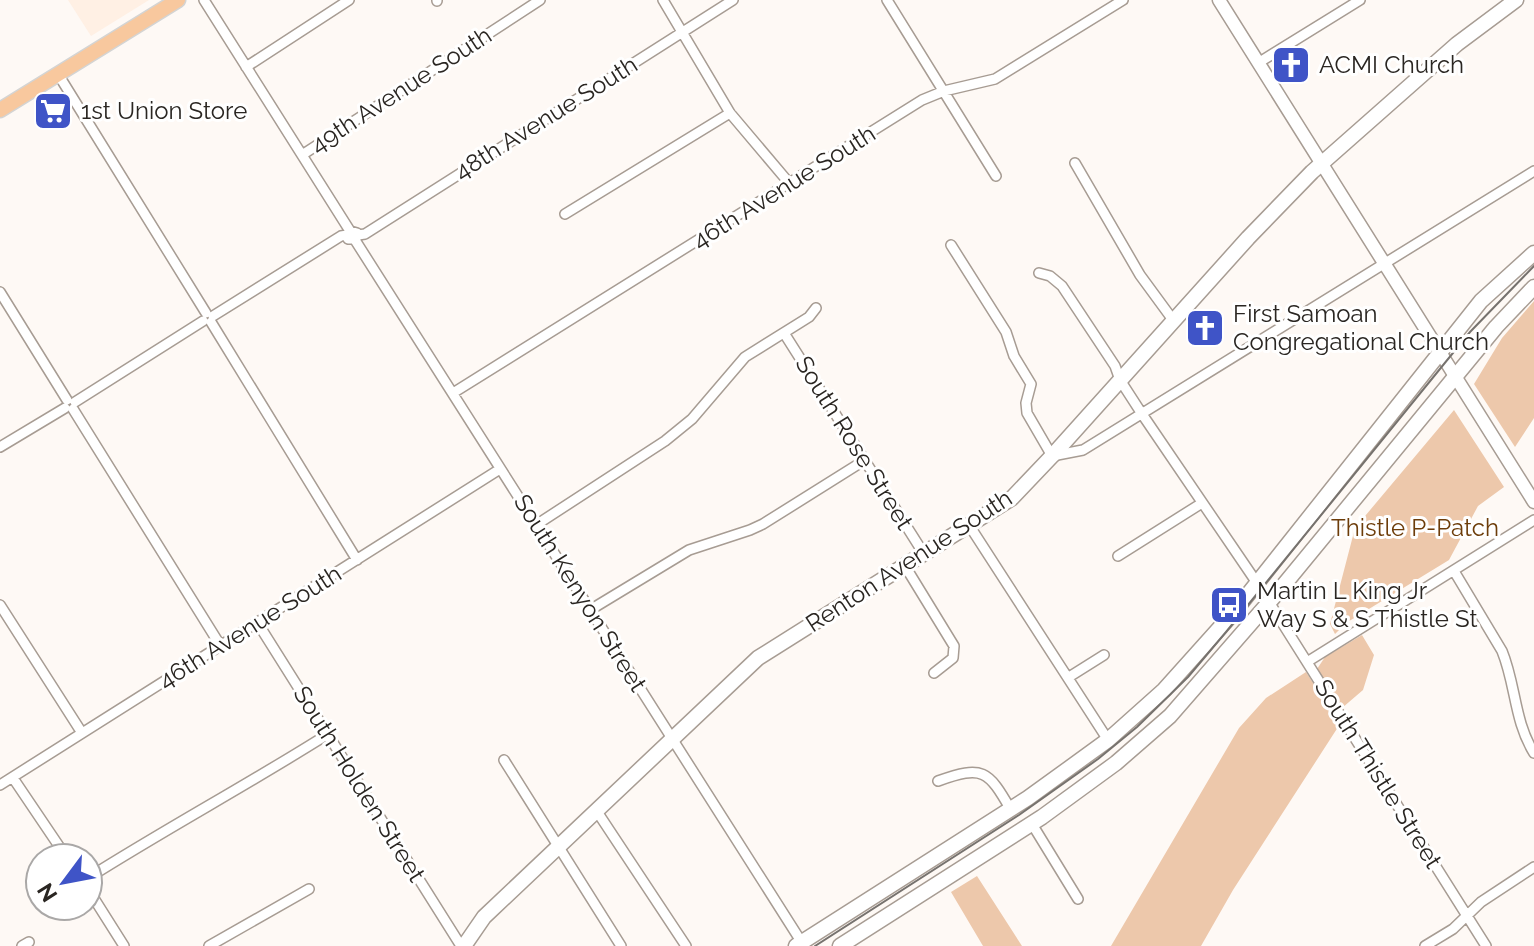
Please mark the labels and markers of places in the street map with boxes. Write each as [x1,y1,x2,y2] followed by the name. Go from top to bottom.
[1270,44,1312,86] church icon: ACMI Church
[1319,50,1464,79] place label: ACMI Church
[32,90,74,132] supermarket icon: 1st Union Store
[81,96,247,125] place label: 1st Union Store
[1233,299,1489,356] place label: First Samoan Congregational Church
[1184,307,1226,349] church icon: First Samoan Congregational Church
[1257,576,1477,633] place label: Martin L King Jr Way S & S Thistle St
[1208,584,1250,626] bus stop icon: Martin L King Jr Way S & S Thistle St

